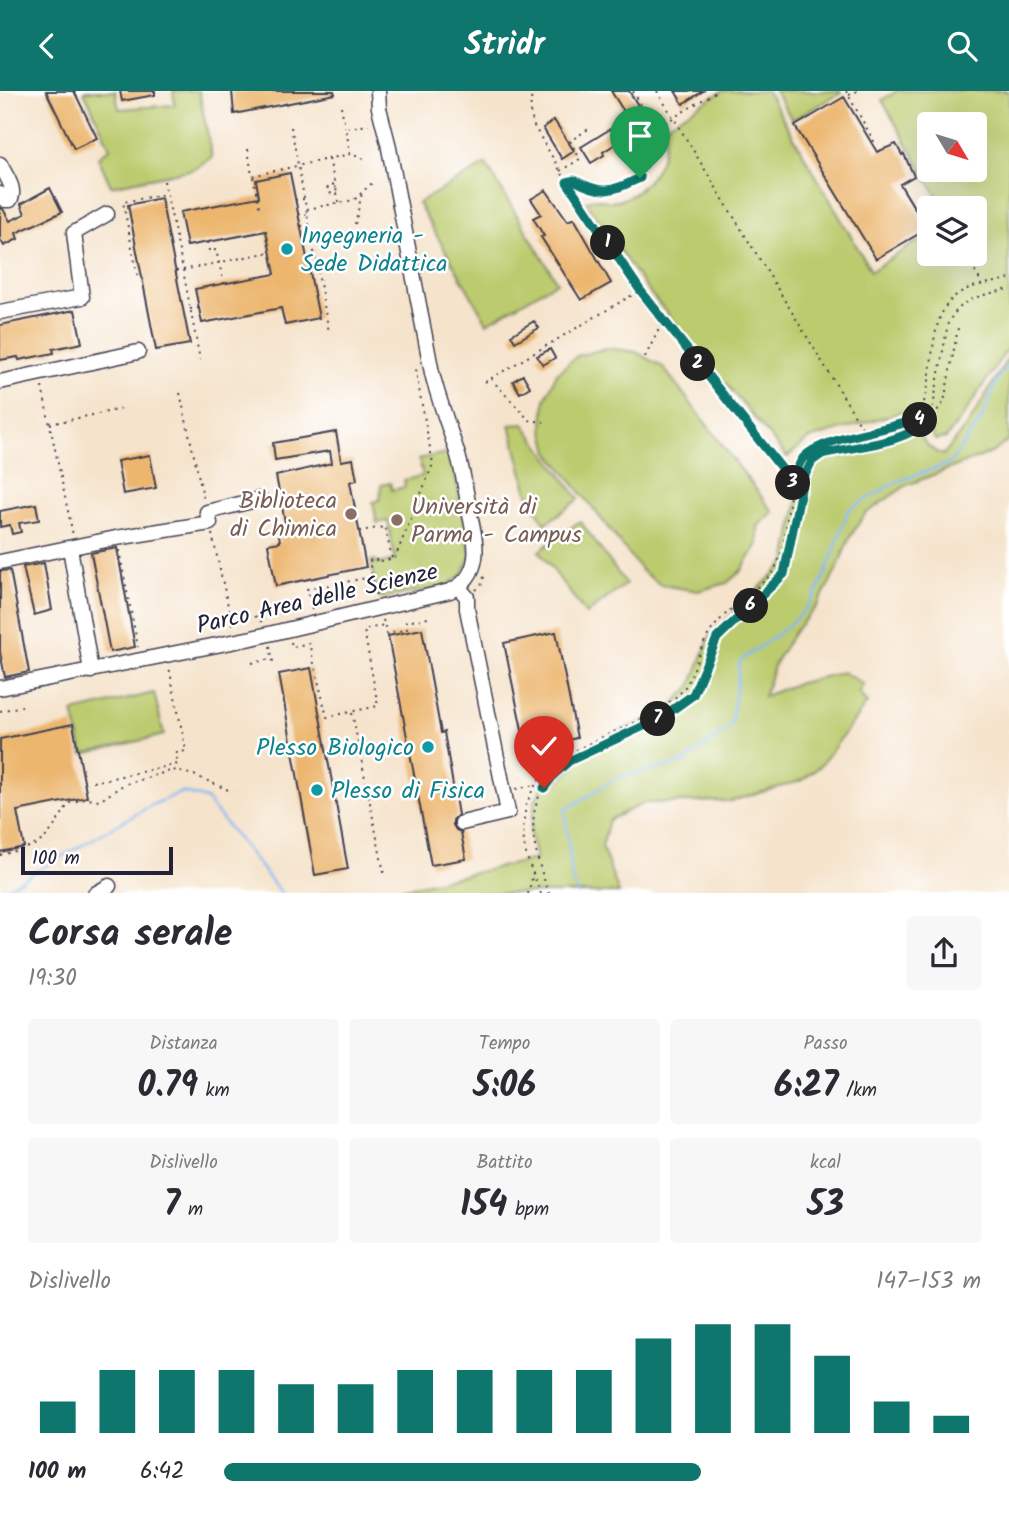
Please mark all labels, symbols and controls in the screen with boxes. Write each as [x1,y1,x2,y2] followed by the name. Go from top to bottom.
[464,20,545,71] text: Stridr
[28,27,66,65] icon: back
[943,27,981,65] icon: search
[610,106,670,178] pin
[917,112,987,182] north arrow
[917,112,987,266] map controls
[621,117,659,155] icon: arrive
[917,196,987,266] button: layers
[301,217,448,284] place label: Ingegneria - Sede Didattica
[590,225,626,261] pin: 1
[605,227,610,257] text: 1
[279,241,295,257] marker: Ingegneria - Sede Didattica
[680,347,716,381] pin: 2
[692,348,703,378] text: 2
[902,403,937,437] pin: 4
[914,404,925,434] text: 4
[776,465,810,501] pin: 3
[787,467,798,497] text: 3
[230,482,337,549] place label: Biblioteca di Chimica
[411,488,582,555] place label: Università di Parma - Campus
[343,506,359,522] marker: Biblioteca di Chimica
[389,512,405,528] marker: Università di Parma - Campus
[193,553,442,646] street label: Parco Area delle Scienze
[734,589,768,623] pin: 6
[745,590,756,620] text: 6
[640,701,676,737] pin: 7
[653,703,662,733] text: 7
[514,716,574,788] pin
[525,727,563,765] icon: check
[256,729,414,768] place label: Plesso Biologico
[420,739,436,755] marker: Plesso Biologico
[331,772,485,811] place label: Plesso di Fisica
[309,782,325,798] marker: Plesso di Fisica
[32,844,80,874] text: 100 m
[21,845,173,876] scale bar
[28,905,232,965] text: Corsa serale
[907,916,981,990] button: share
[28,961,77,997] text: 19:30
[149,1029,218,1059] text: Distanza
[479,1029,530,1059] text: Tempo
[803,1029,848,1059] text: Passo
[137,1059,198,1115] text: 0.79
[473,1059,536,1115] text: 5:06
[774,1059,839,1115] text: 6:27
[198,1076,230,1106] text: km
[839,1076,877,1106] text: /km
[149,1148,218,1178] text: Dislivello
[476,1148,533,1178] text: Battito
[810,1148,841,1178] text: kcal
[164,1178,180,1234] text: 7
[460,1178,507,1234] text: 154
[807,1178,844,1234] text: 53
[180,1195,203,1225] text: m
[507,1195,549,1225] text: bpm
[28,1264,111,1300] text: Dislivello
[876,1264,981,1300] text: 147–153 m
[28,1454,86,1490] text: 100 m
[140,1454,184,1490] text: 6:42

